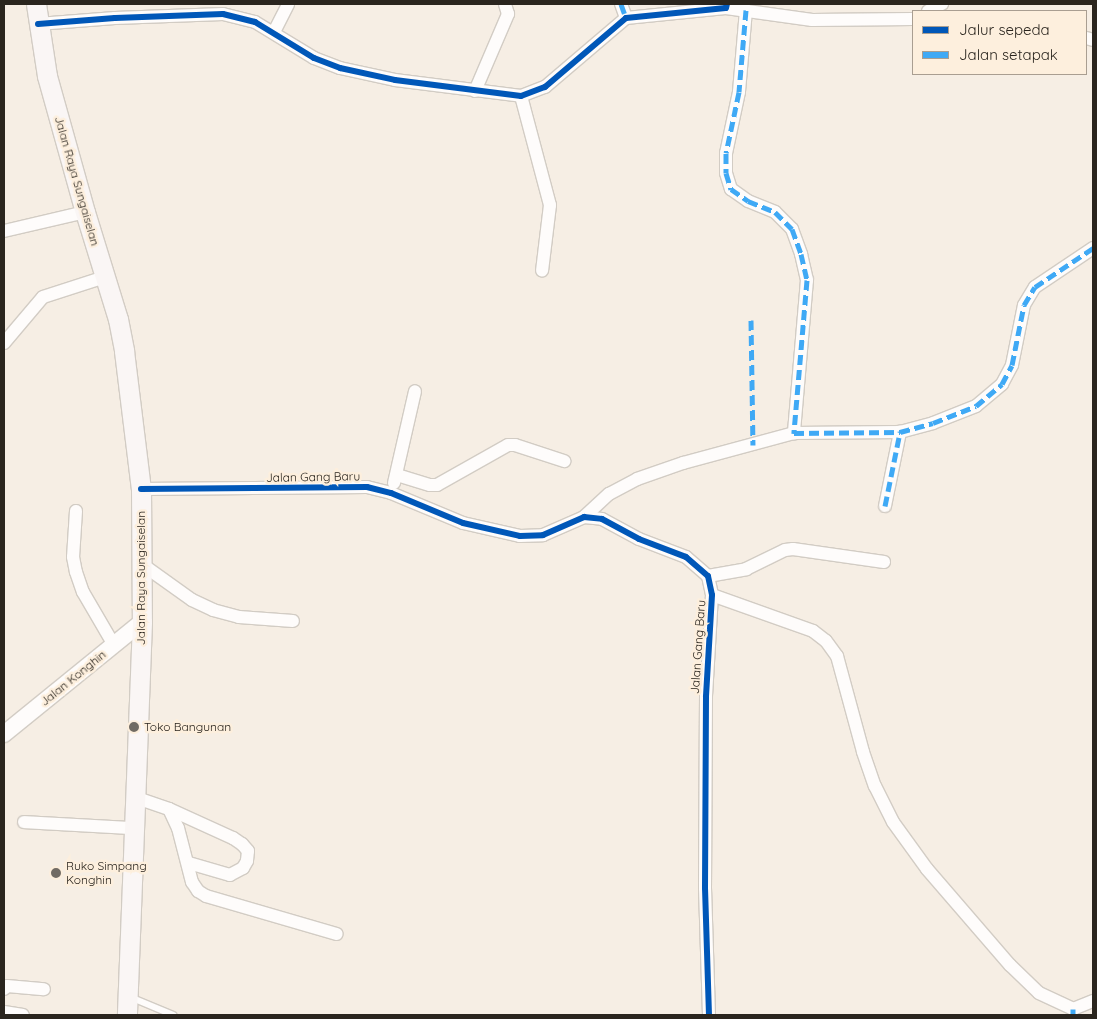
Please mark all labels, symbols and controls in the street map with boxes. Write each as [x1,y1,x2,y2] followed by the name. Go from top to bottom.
[912,10,1087,75] legend
[959,20,1050,39] text: Jalur sepeda
[959,45,1058,64] text: Jalan setapak
[52,114,102,248] street label: Jalan Raya Sungaiselan
[266,469,360,485] street label: Jalan Gang Baru
[134,511,148,645] street label: Jalan Raya Sungaiselan
[688,599,708,695] street label: Jalan Gang Baru
[37,647,109,709] street label: Jalan Konghin
[144,720,231,734] place label: Toko Bangunan
[128,721,140,733] marker: Toko Bangunan
[66,859,147,887] place label: Ruko Simpang Konghin
[50,867,62,879] marker: Ruko Simpang Konghin

